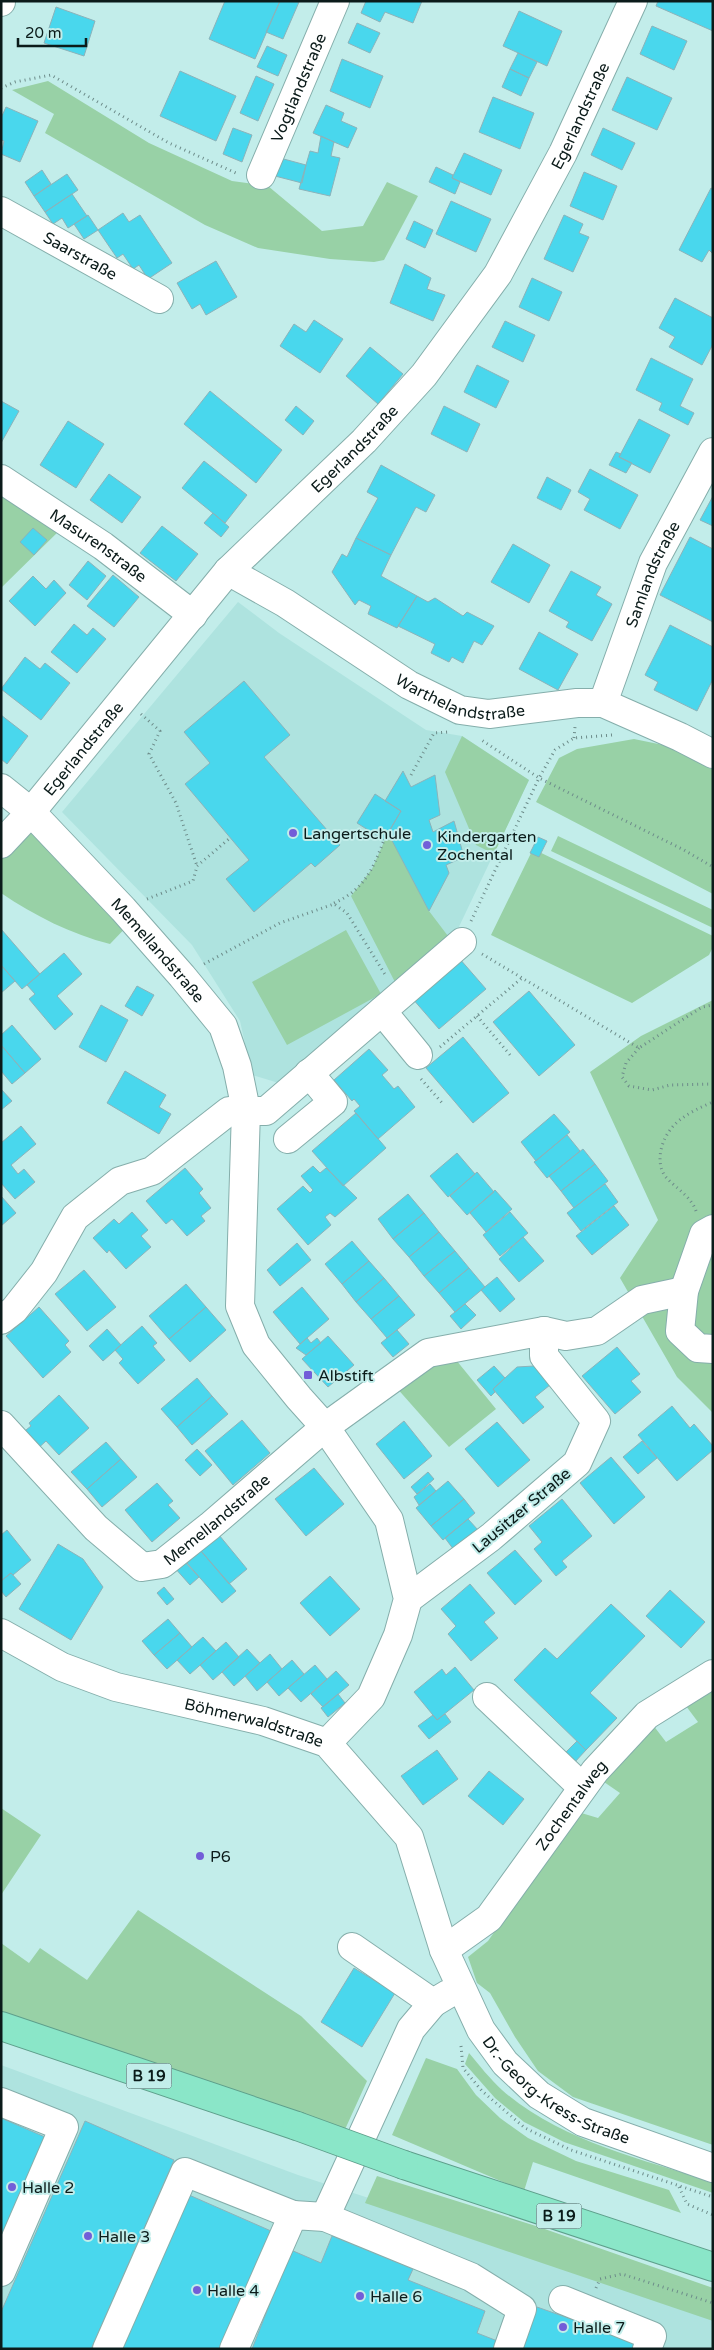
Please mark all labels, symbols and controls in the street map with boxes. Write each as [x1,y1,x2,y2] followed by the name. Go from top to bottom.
[18,15,85,47] scale bar
[25,24,62,42] text: 20 m
[267,30,331,146] street label: Vogtlandstraße
[547,59,614,173] street label: Egerlandstraße
[39,228,121,285] street label: Saarstraße
[307,401,403,497] street label: Egerlandstraße
[46,505,151,587] street label: Masurenstraße
[622,518,685,630] street label: Samlandstraße
[391,670,526,725] street label: Warthelandstraße
[39,698,128,800] street label: Egerlandstraße
[303,824,411,844] place label: Langertschule
[287,827,299,839] marker: Langertschule
[437,827,537,865] place label: Kindergarten Zochental
[421,839,433,851] marker: Kindergarten Zochental
[106,894,209,1007] street label: Memellandstraße
[318,1366,374,1386] place label: Albstift
[302,1369,314,1381] marker: Albstift
[468,1464,575,1558] street label: Lausitzer Straße
[160,1470,274,1570] street label: Memellandstraße
[182,1694,326,1752] street label: Böhmerwaldstraße
[532,1756,611,1855] street label: Zochentalweg
[210,1847,231,1867] place label: P6
[194,1850,206,1862] marker: P6
[478,2032,632,2149] street label: Dr.-Georg-Kress-Straße
[126,2064,172,2088] road number: B 19
[22,2178,74,2198] place label: Halle 2
[6,2181,18,2193] marker: Halle 2
[536,2204,582,2228] road number: B 19
[98,2227,150,2247] place label: Halle 3
[82,2230,94,2242] marker: Halle 3
[207,2281,259,2301] place label: Halle 4
[191,2284,203,2296] marker: Halle 4
[370,2287,422,2307] place label: Halle 6
[354,2290,366,2302] marker: Halle 6
[573,2318,625,2338] place label: Halle 7
[557,2321,569,2333] marker: Halle 7

